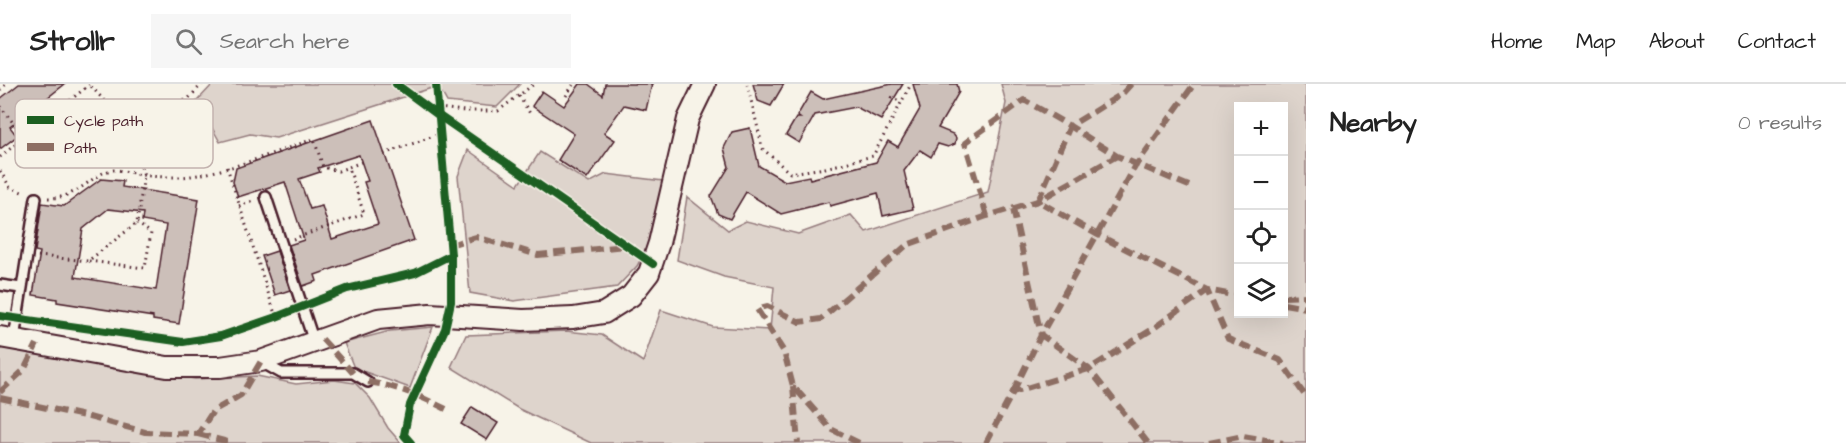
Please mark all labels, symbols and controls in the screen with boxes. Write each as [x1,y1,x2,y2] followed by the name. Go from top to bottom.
[151,14,571,68] search box
[30,22,115,61] text: Strollr
[172,25,205,58] icon: search
[220,26,350,57] text: Search here
[1491,27,1543,56] text: Home
[1576,27,1616,56] text: Map
[1649,27,1705,56] text: About
[1738,27,1816,56] text: Contact
[15,99,213,168] legend
[1234,102,1288,318] map controls
[1234,102,1288,156] button: +
[1330,105,1417,141] text: Nearby
[1738,109,1822,137] text: 0 results
[64,110,143,133] text: Cycle path
[64,137,97,159] text: Path
[1234,156,1288,210] button: −
[1234,210,1288,264] button: locate
[1234,264,1288,318] button: layers

